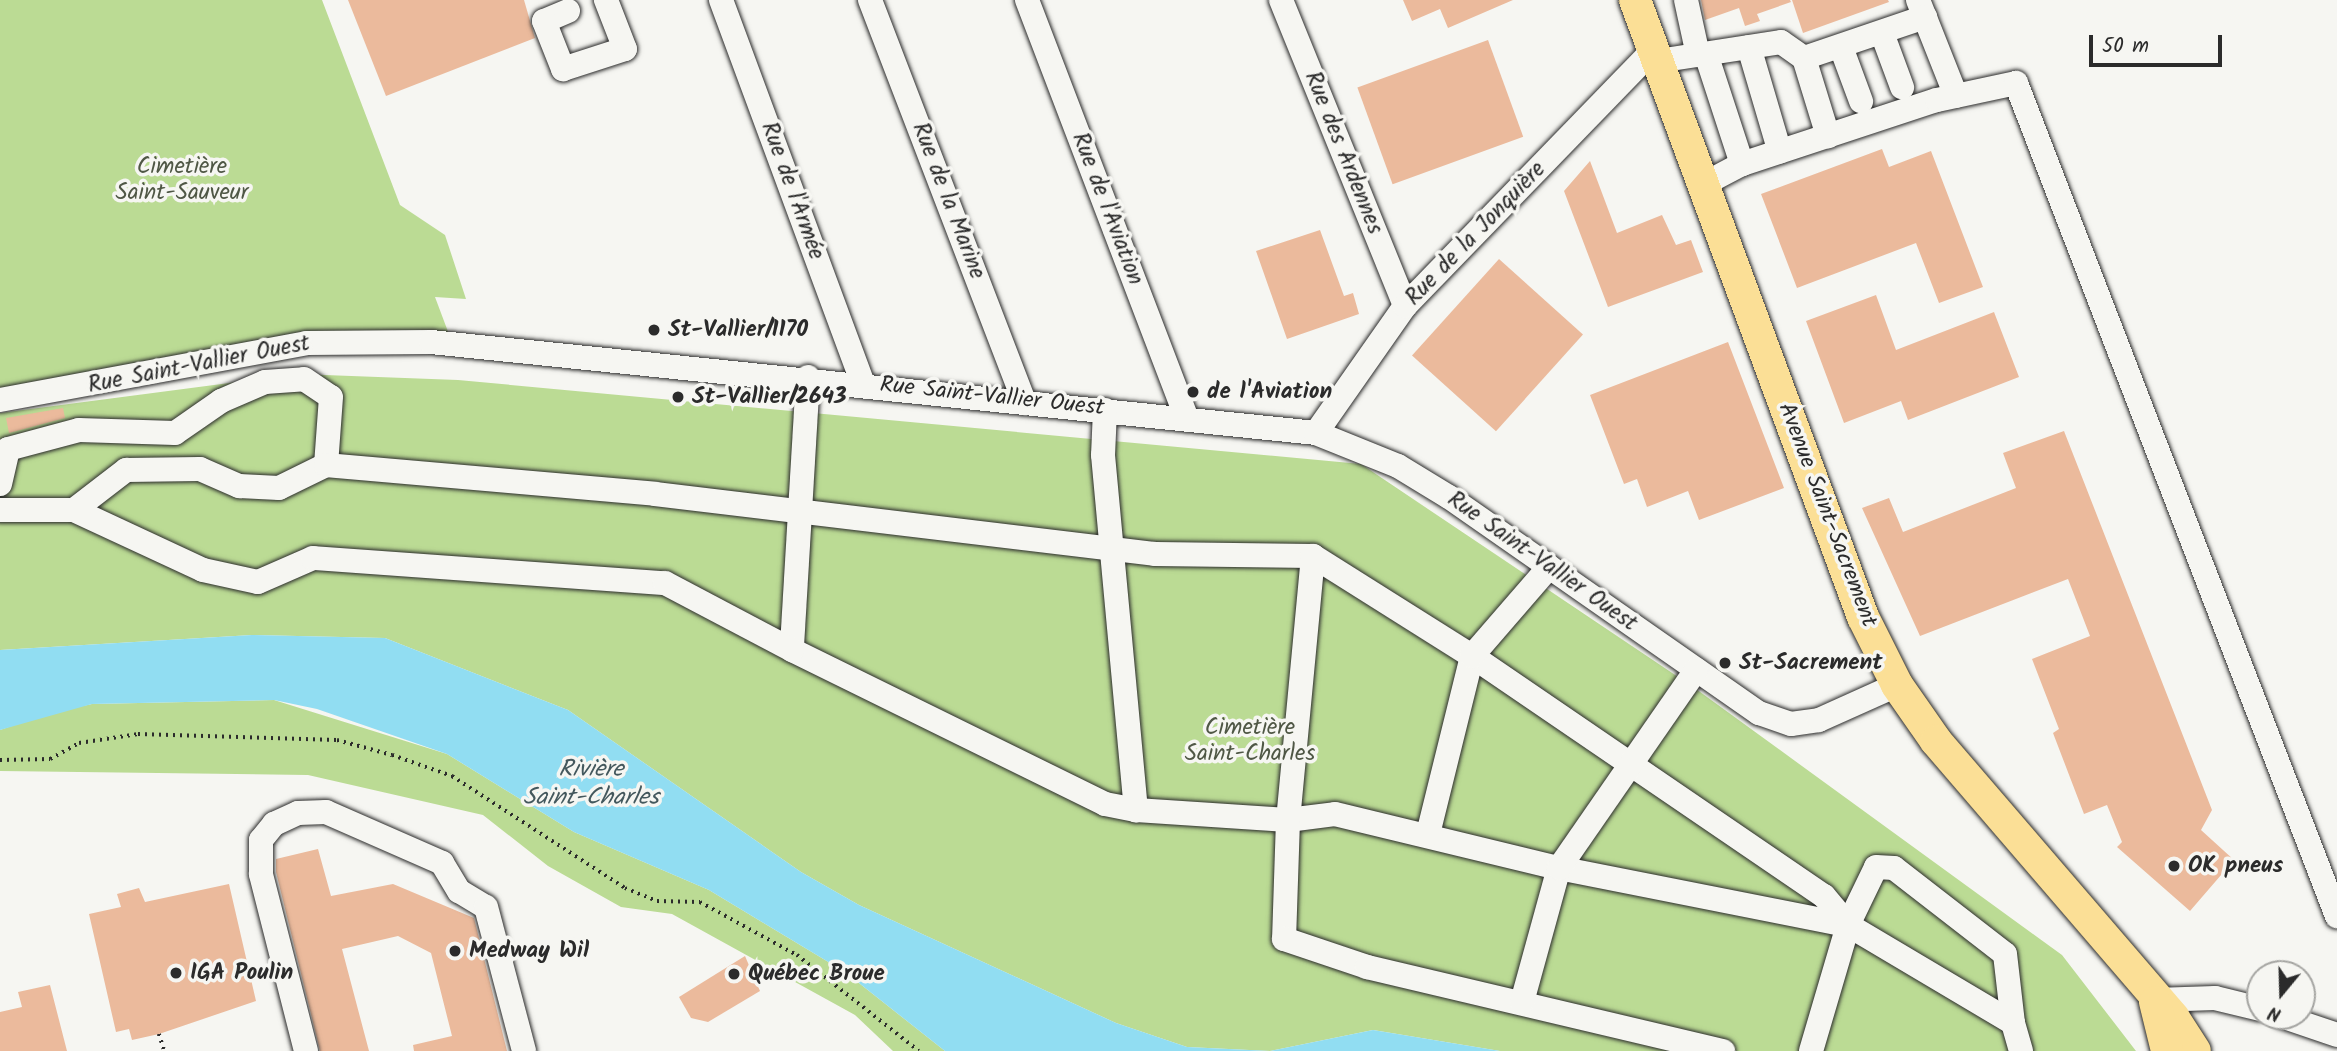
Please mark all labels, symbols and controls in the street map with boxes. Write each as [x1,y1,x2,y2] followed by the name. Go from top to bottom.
[2092,21,2225,65] scale bar
[2102,30,2149,63] text: 50 m
[1298,68,1388,238] street label: Rue des Ardennes
[754,118,830,264] street label: Rue de l'Armée
[905,119,991,283] street label: Rue de la Marine
[1065,129,1149,289] street label: Rue de l'Aviation
[116,153,248,207] park label: Cimetière Saint-Sauveur
[1400,156,1552,312] street label: Rue de la Jonquière
[668,316,808,344] place label: St-Vallier/1170
[646,322,662,338] marker: St-Vallier/1170
[86,330,312,400] street label: Rue Saint-Vallier Ouest
[878,371,1106,423] street label: Rue Saint-Vallier Ouest
[1207,378,1332,406] place label: de l'Aviation
[692,383,846,411] place label: St-Vallier/2643
[1185,384,1201,400] marker: de l'Aviation
[670,389,686,405] marker: St-Vallier/2643
[1771,399,1883,631] street label: Avenue Saint-Sacrement
[1442,486,1642,638] street label: Rue Saint-Vallier Ouest
[1739,649,1883,677] place label: St-Sacrement
[1717,655,1733,671] marker: St-Sacrement
[1185,714,1315,768] park label: Cimetière Saint-Charles
[523,756,659,812] water label: Rivière Saint-Charles
[2188,852,2283,880] place label: OK pneus
[2166,858,2182,874] marker: OK pneus
[469,937,589,965] place label: Medway Wil
[447,943,463,959] marker: Medway Wil
[190,959,293,987] place label: IGA Poulin
[748,960,885,988] place label: Québec Broue
[2246,960,2316,1030] north arrow
[168,965,184,981] marker: IGA Poulin
[726,966,742,982] marker: Québec Broue
[2264,997,2285,1029] text: N

